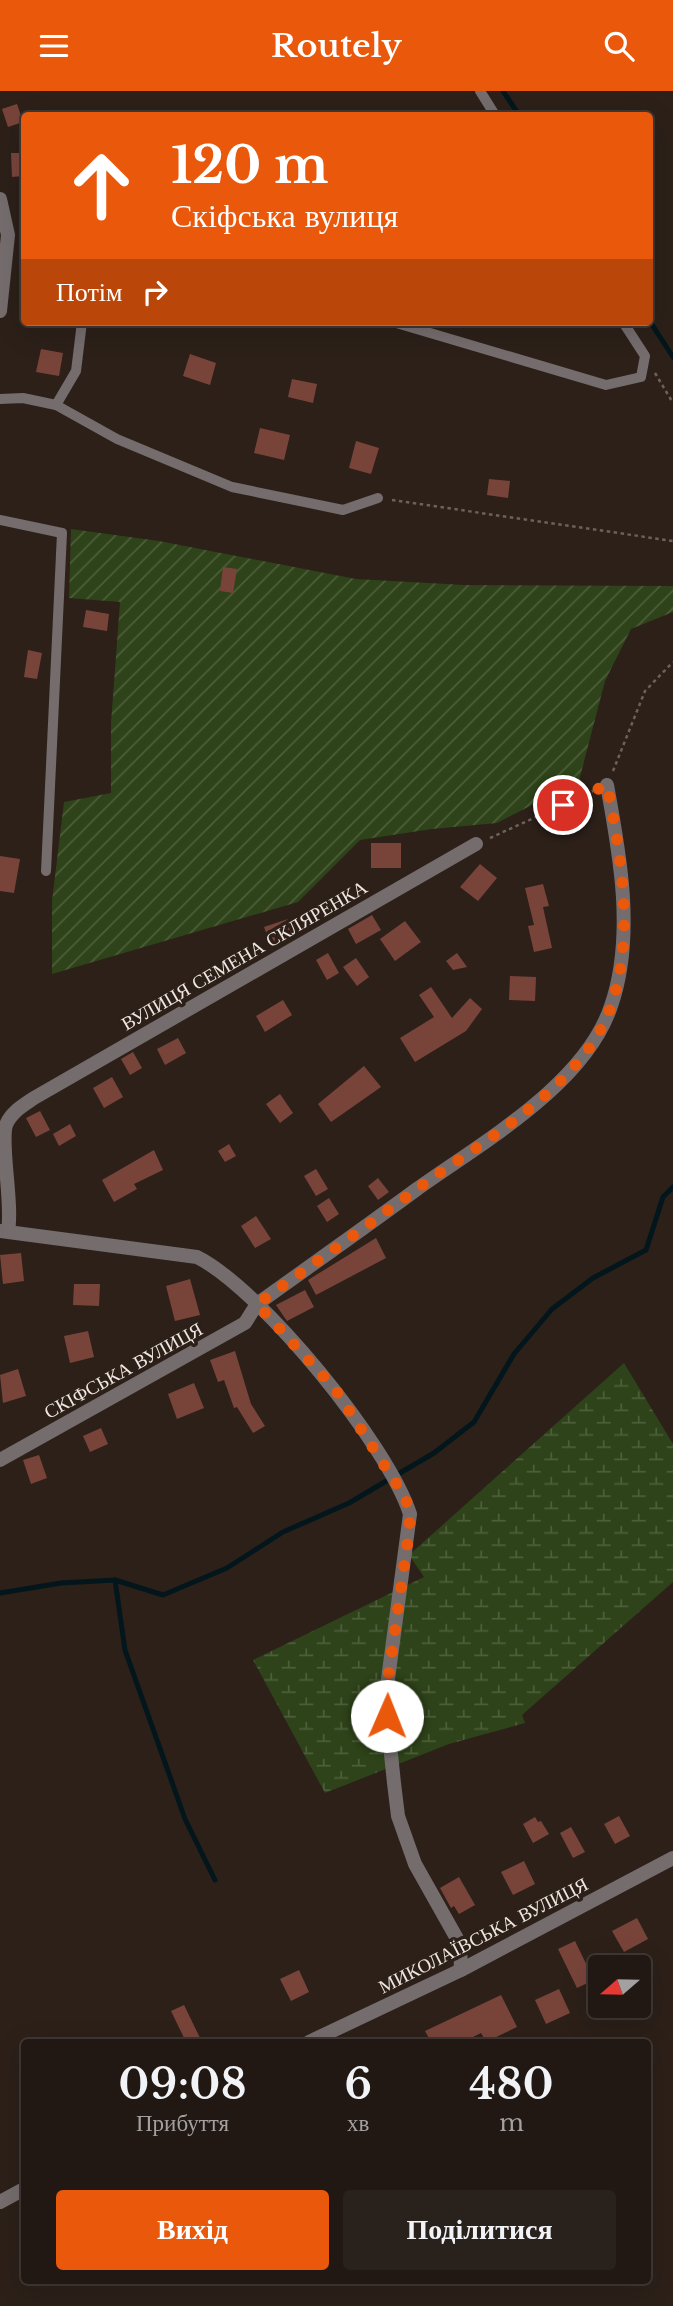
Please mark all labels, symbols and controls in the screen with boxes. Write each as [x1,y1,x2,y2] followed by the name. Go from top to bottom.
[271,26,402,66] text: Routely
[35,27,73,65] icon: menu
[600,27,638,65] icon: search
[171,135,329,196] text: 120 m
[56,140,147,231] icon: ahead
[171,196,398,236] text: Скіфська вулиця
[136,273,174,311] icon: right
[56,276,122,308] text: Потім
[533,775,593,835] pin
[544,786,582,824] icon: arrive
[117,875,371,1035] street label: ВУЛИЦЯ СЕМЕНА СКЛЯРЕНКА
[40,1317,207,1424] street label: СКІФСЬКА ВУЛИЦЯ
[350,1679,424,1753] position arrow
[375,1872,592,1998] street label: МИКОЛАЇВСЬКА ВУЛИЦЯ
[588,1955,651,2018] north arrow
[588,1955,651,2018] map controls
[118,2058,247,2110] text: 09:08
[344,2058,372,2110] text: 6
[469,2058,554,2110] text: 480
[136,2109,229,2137] text: Прибуття
[347,2109,369,2137] text: хв
[499,2109,524,2137] text: m
[56,2190,329,2270] button: Вихід
[343,2190,616,2270] button: Поділитися

